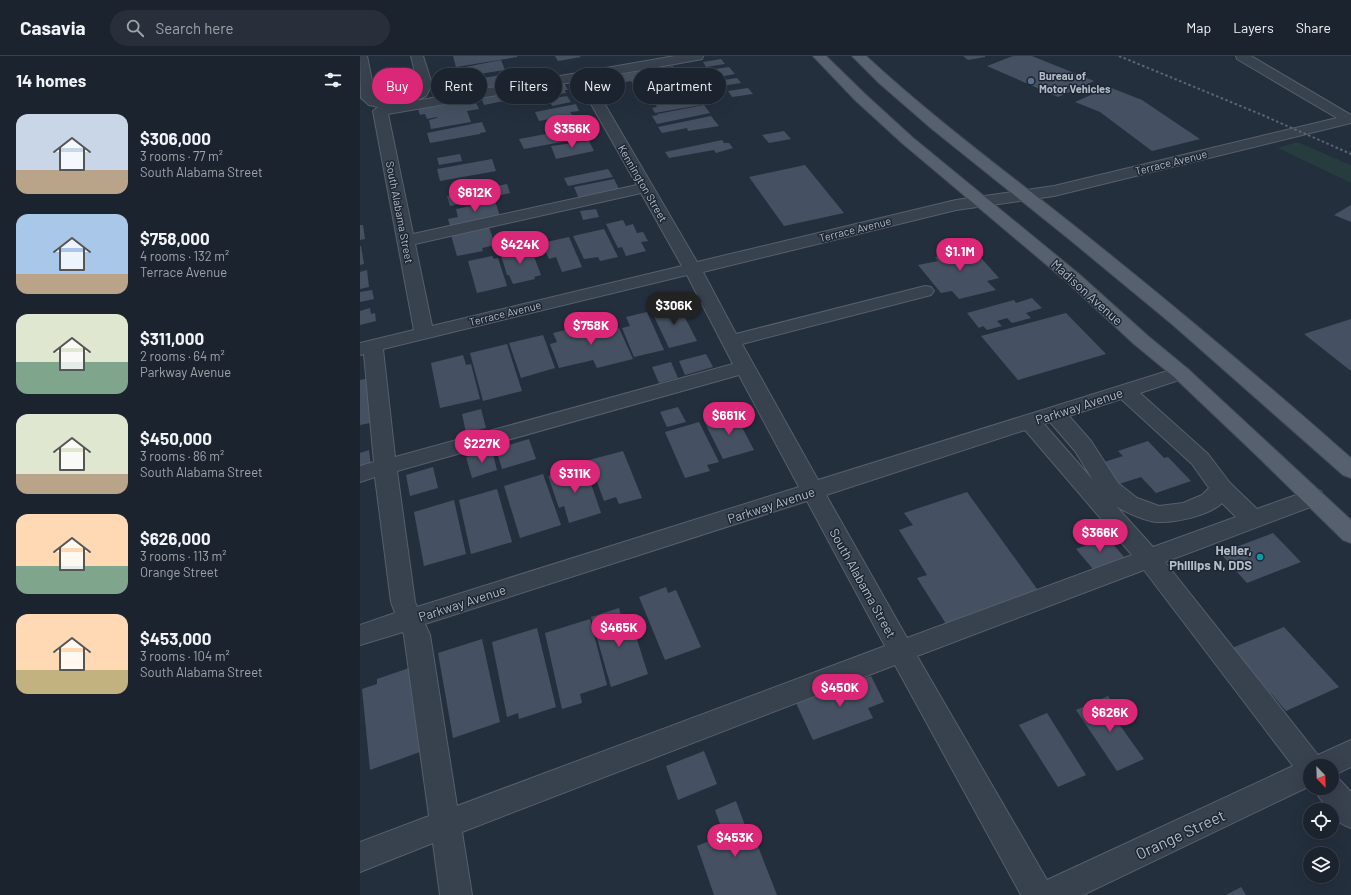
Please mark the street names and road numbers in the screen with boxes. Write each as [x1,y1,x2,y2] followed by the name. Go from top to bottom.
[616,142,670,224] street label: Kennington Street
[1134,147,1208,177] street label: Terrace Avenue
[384,160,416,264] street label: South Alabama Street
[818,214,892,244] street label: Terrace Avenue
[1048,256,1126,328] street label: Madison Avenue
[468,298,542,328] street label: Terrace Avenue
[1033,384,1125,428] street label: Parkway Avenue
[725,483,817,527] street label: Parkway Avenue
[826,525,900,641] street label: South Alabama Street
[416,581,508,625] street label: Parkway Avenue
[1132,805,1228,863] street label: Orange Street

